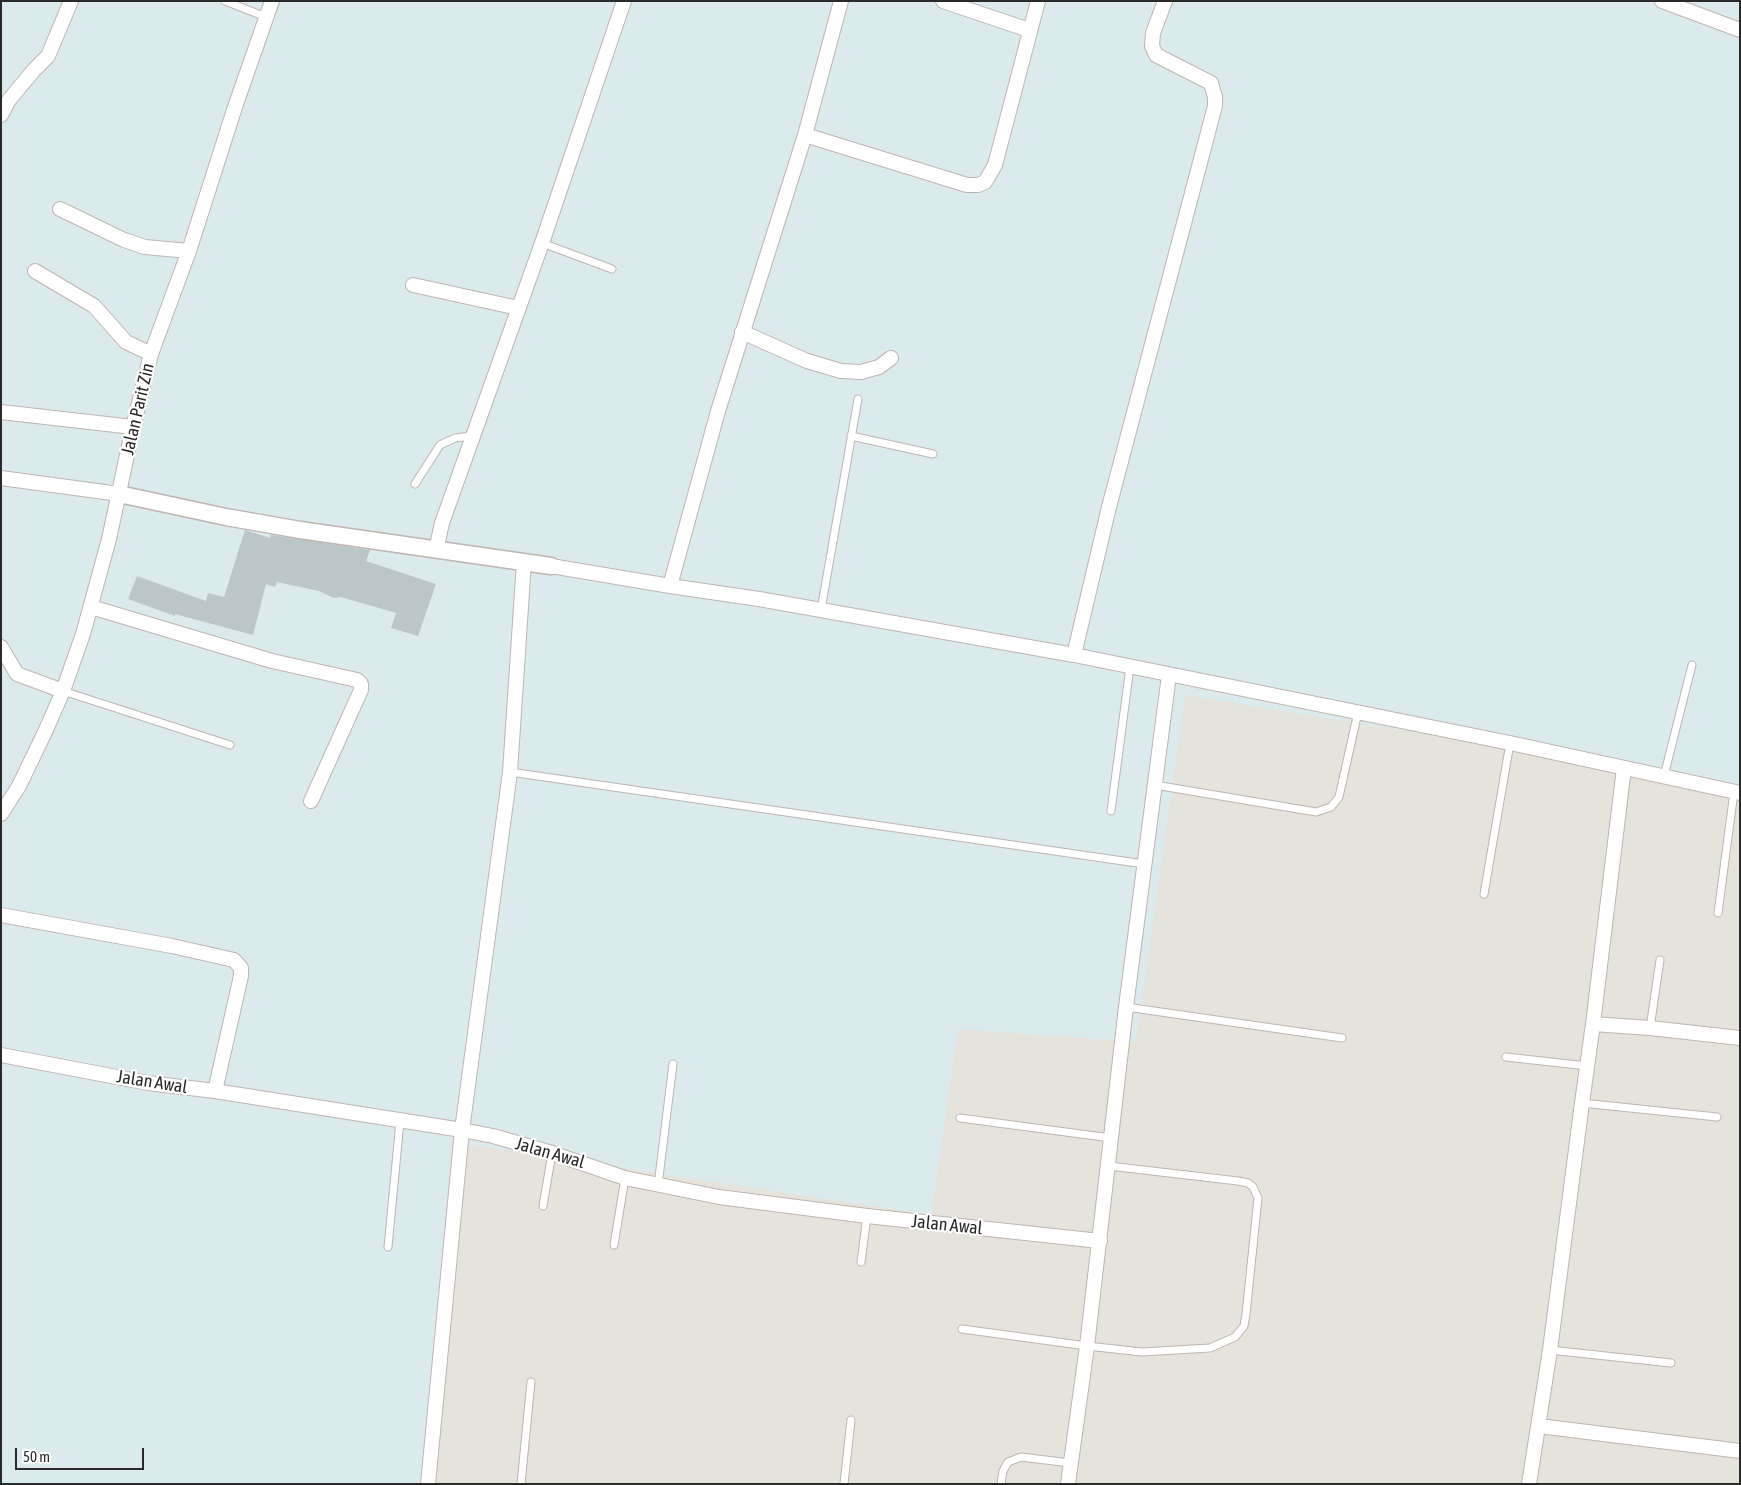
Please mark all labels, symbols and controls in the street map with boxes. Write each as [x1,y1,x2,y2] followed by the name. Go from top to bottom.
[117,361,159,457] street label: Jalan Parit Zin
[115,1066,189,1098] street label: Jalan Awal
[513,1133,587,1173] street label: Jalan Awal
[911,1211,983,1239] street label: Jalan Awal
[18,1438,146,1470] scale bar
[23,1448,50,1465] text: 50 m

